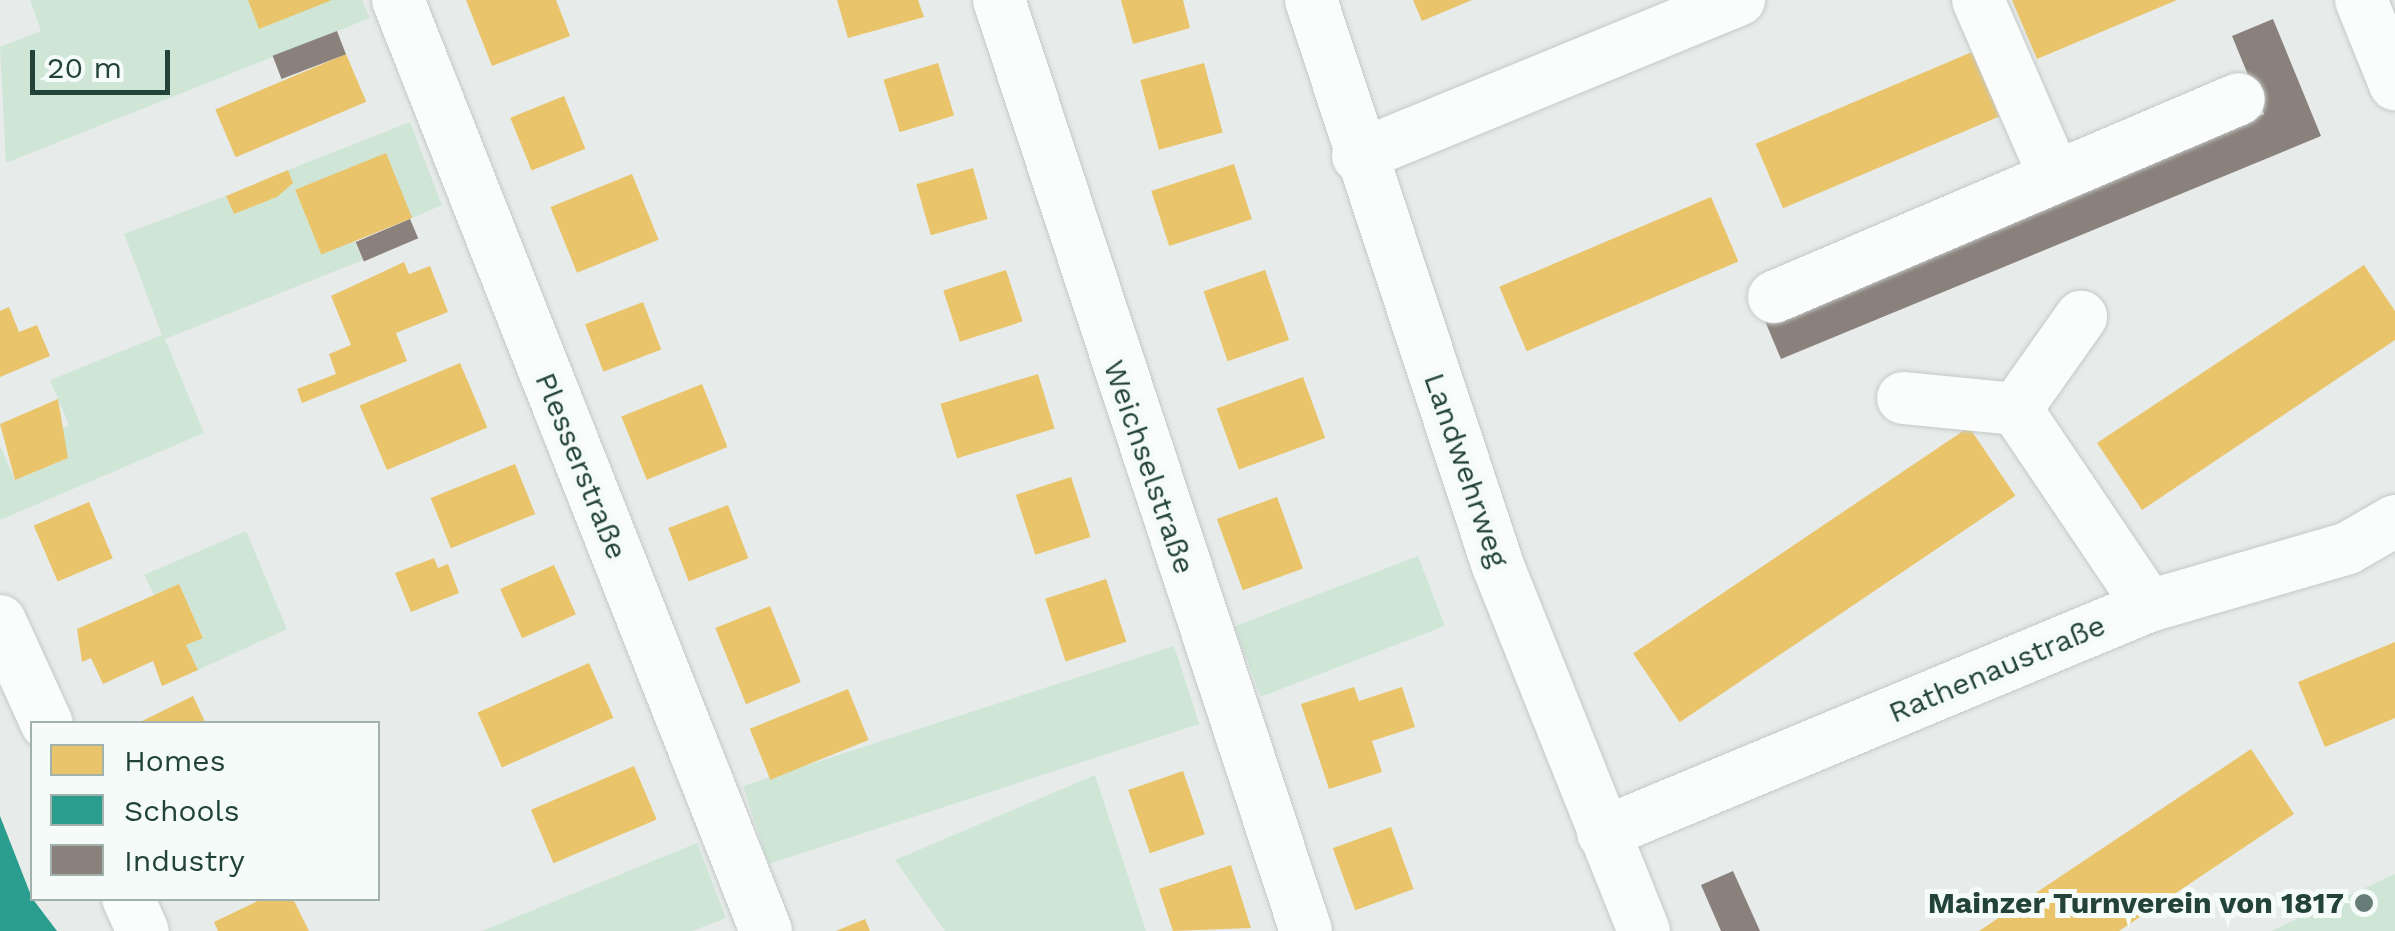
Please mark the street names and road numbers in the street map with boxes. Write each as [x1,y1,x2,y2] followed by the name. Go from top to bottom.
[1096,355,1202,579] street label: Weichselstraße
[527,367,635,565] street label: Plesserstraße
[1416,368,1516,572] street label: Landwehrweg
[1883,607,2111,731] street label: Rathenaustraße

